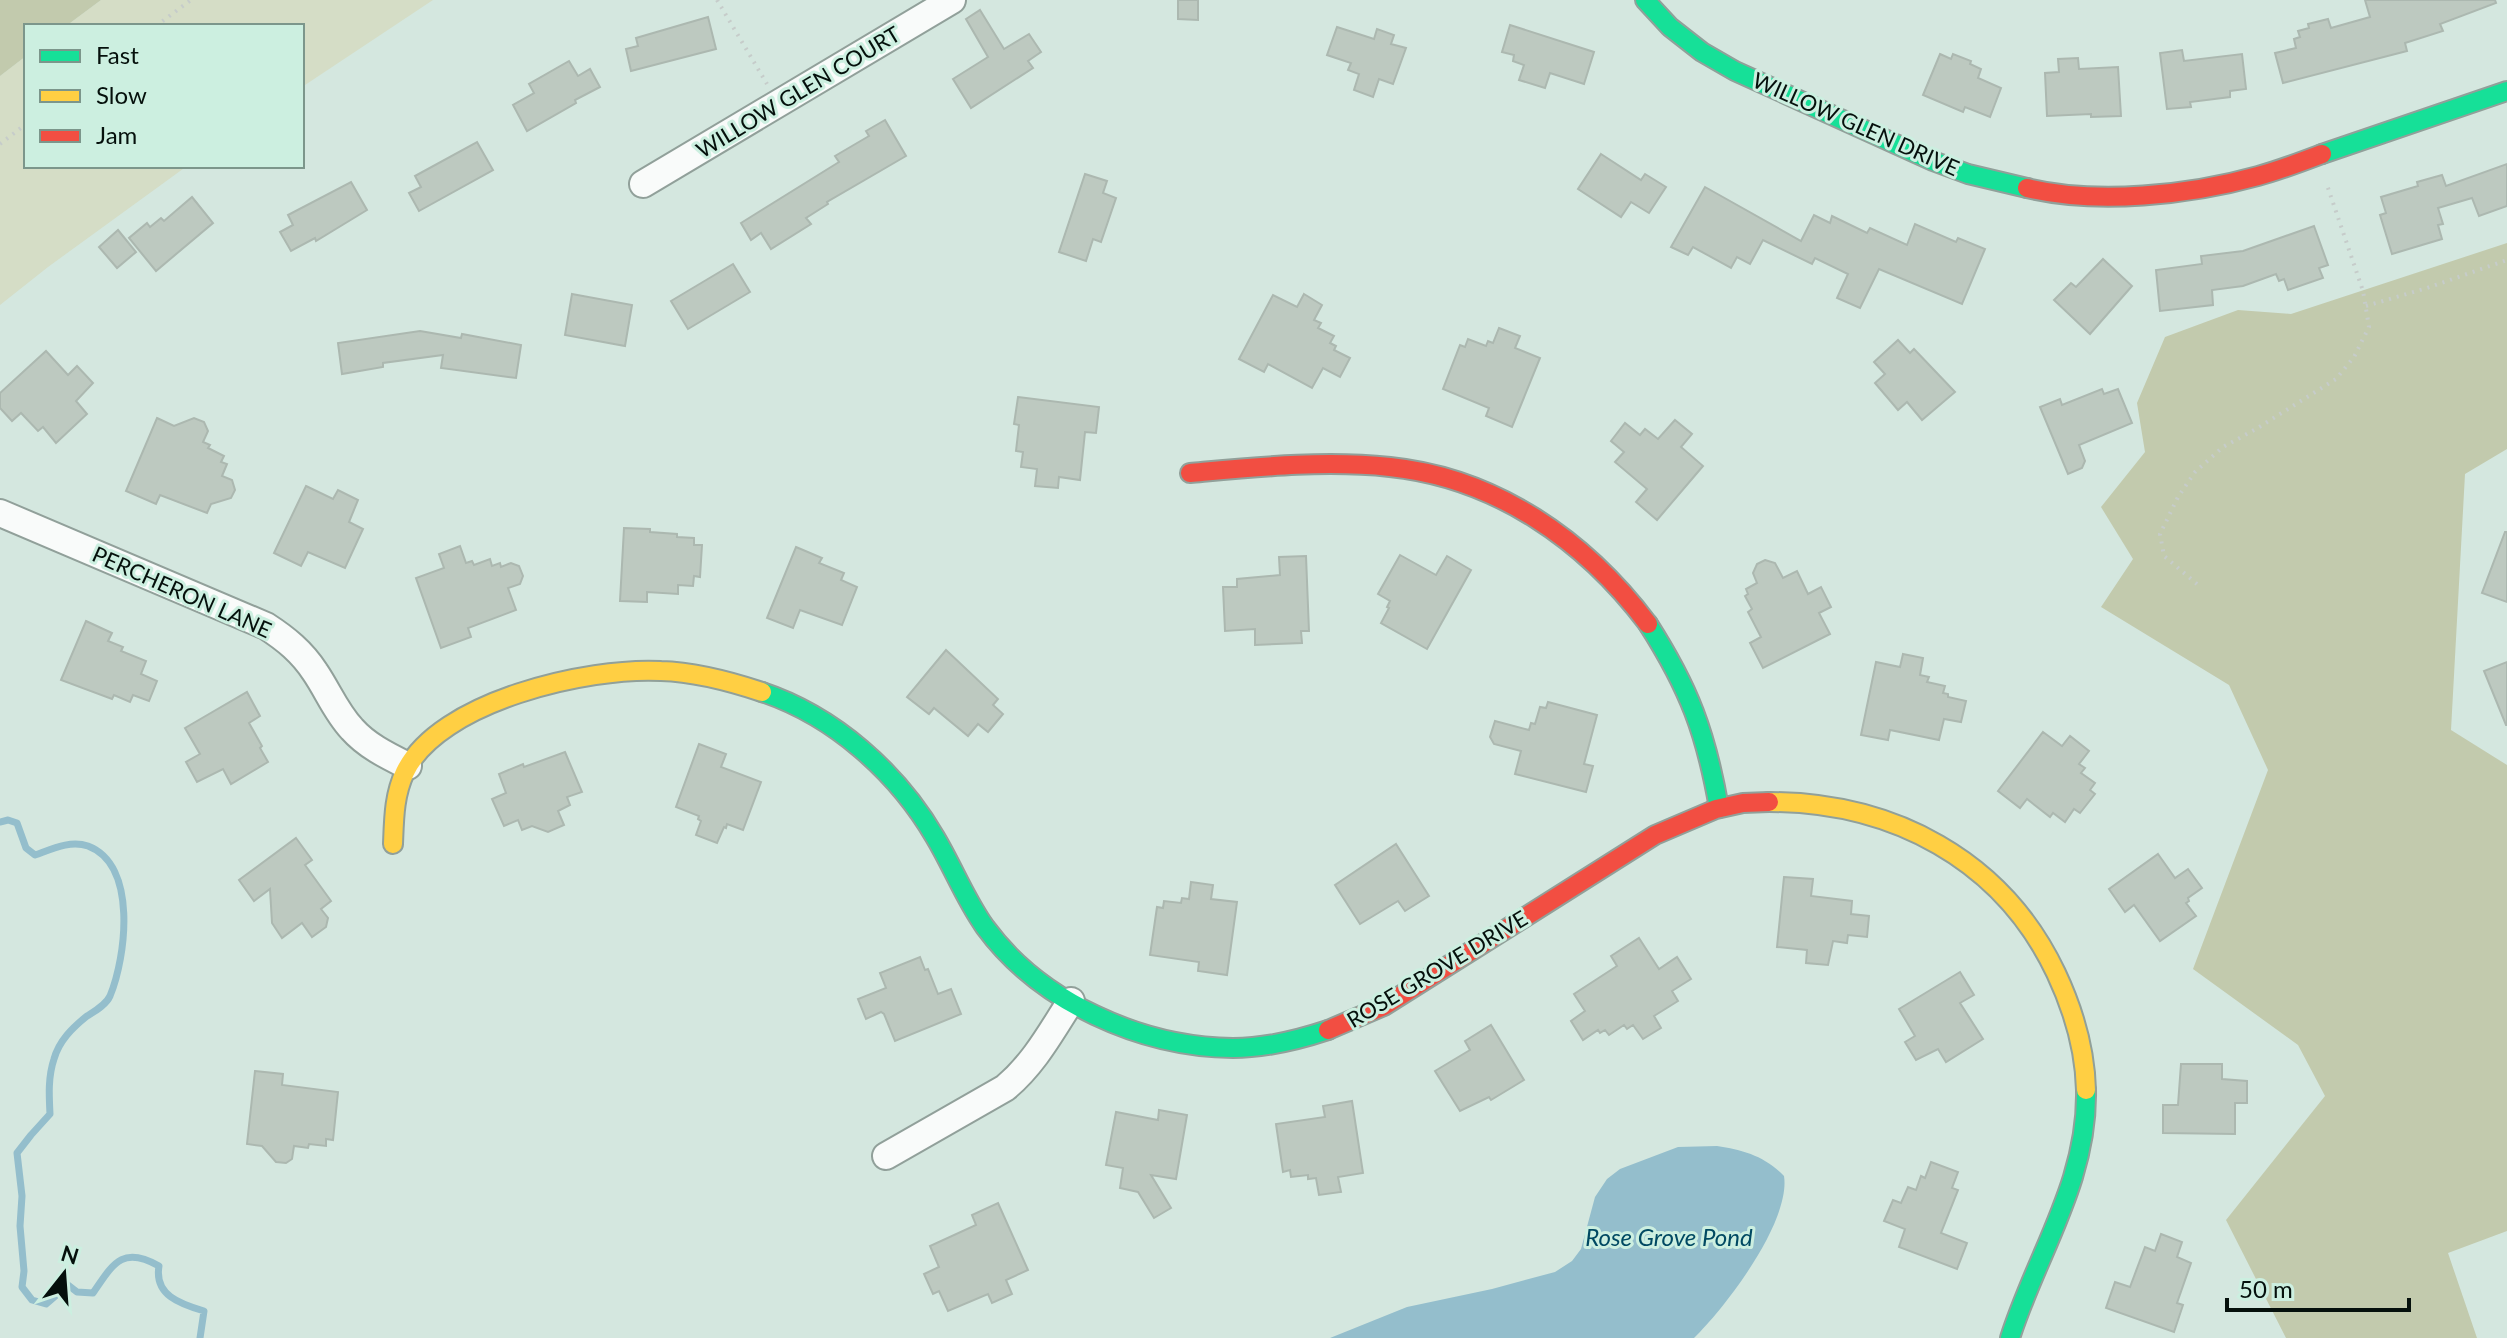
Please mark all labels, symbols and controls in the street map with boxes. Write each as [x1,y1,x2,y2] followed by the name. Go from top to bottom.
[691,20,905,163] street label: WILLOW GLEN COURT
[24,24,304,168] legend
[96,40,139,69] text: Fast
[1749,66,1964,181] street label: WILLOW GLEN DRIVE
[96,80,147,109] text: Slow
[96,120,137,149] text: Jam
[89,540,276,643] street label: PERCHERON LANE
[1342,904,1532,1033] street label: ROSE GROVE DRIVE
[1585,1222,1753,1251] water label: Rose Grove Pond
[24,1234,104,1314] north arrow
[58,1239,82,1270] text: N
[2227,1262,2409,1312] scale bar
[2239,1274,2293,1303] text: 50 m

